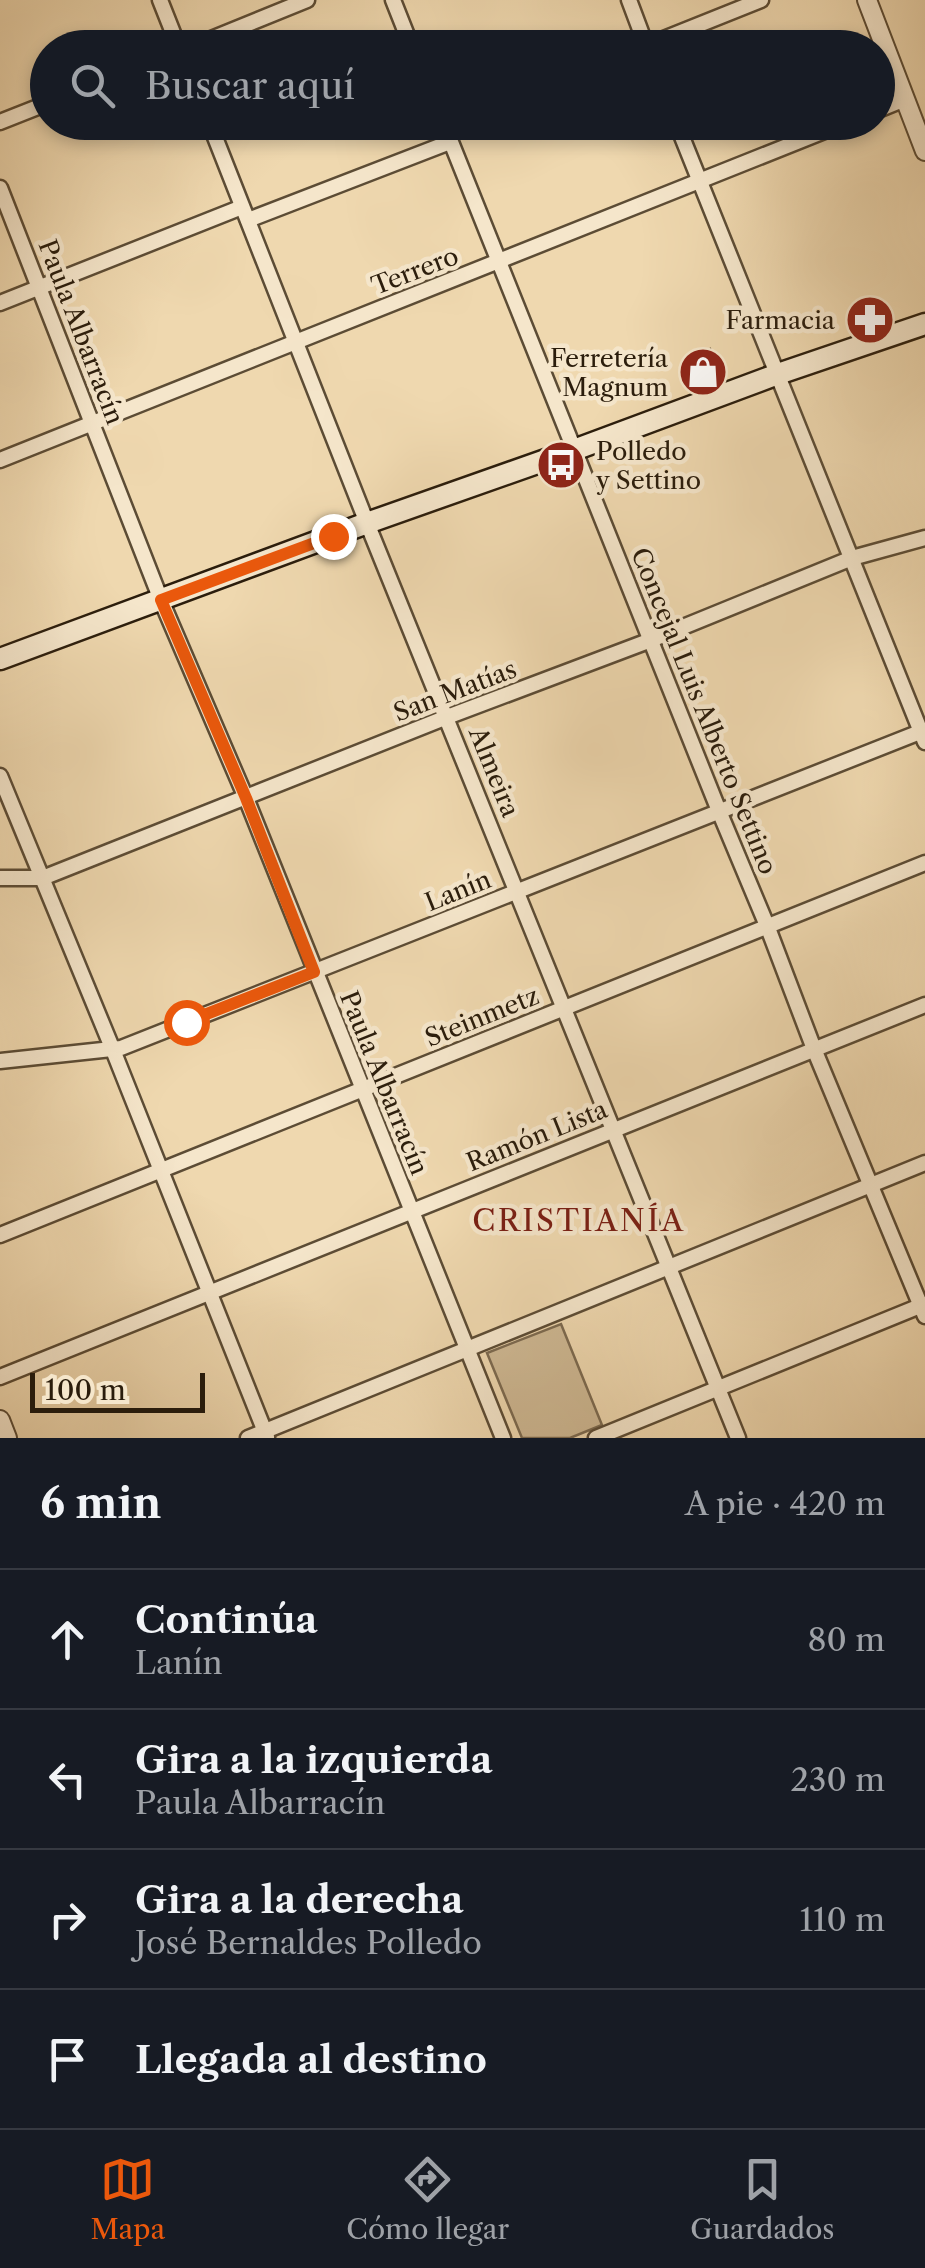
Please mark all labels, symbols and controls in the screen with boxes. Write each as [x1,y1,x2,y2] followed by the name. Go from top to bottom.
[30,30,895,140] search box
[65,58,120,113] icon: search
[145,62,355,109] text: Buscar aquí
[32,235,131,429] street label: Paula Albarracín
[367,240,463,302] street label: Terrero
[844,294,896,346] pharmacy icon: Farmacia
[726,305,836,336] place label: Farmacia
[550,343,669,403] place label: Ferretería Magnum
[677,346,729,398] shop icon: Ferretería Magnum
[595,436,701,496] place label: Polledo y Settino
[535,439,587,491] bus stop icon: Polledo y Settino
[311,514,357,560] route end
[624,543,784,879] street label: Concejal Luis Alberto Settino
[389,653,521,729] street label: San Matías
[462,721,526,822] street label: Almeira
[420,864,496,918] street label: Lanín
[421,980,543,1054] street label: Steinmetz
[333,987,435,1180] street label: Paula Albarracín
[164,1000,210,1046] route start
[462,1093,613,1178] street label: Ramón Lista
[472,1202,686,1239] district label: CRISTIANÍA
[30,1368,205,1412] scale bar
[45,1373,126,1407] text: 100 m
[40,1477,161,1529] text: 6 min
[685,1484,885,1523] text: A pie · 420 m
[135,1596,318,1643] text: Continúa
[40,1612,95,1667] icon: ahead
[807,1620,885,1659] text: 80 m
[135,1643,223,1682] text: Lanín
[135,1736,492,1783] text: Gira a la izquierda
[40,1752,95,1807] icon: left
[790,1760,885,1799] text: 230 m
[135,1783,385,1822] text: Paula Albarracín
[135,1876,463,1923] text: Gira a la derecha
[40,1892,95,1947] icon: right
[799,1900,885,1939] text: 110 m
[135,1923,482,1962] text: José Bernaldes Polledo
[40,2032,95,2087] icon: arrive
[135,2036,487,2083] text: Llegada al destino
[90,2152,165,2246] tab: Mapa
[346,2152,509,2246] tab: Cómo llegar
[690,2152,835,2246] tab: Guardados

